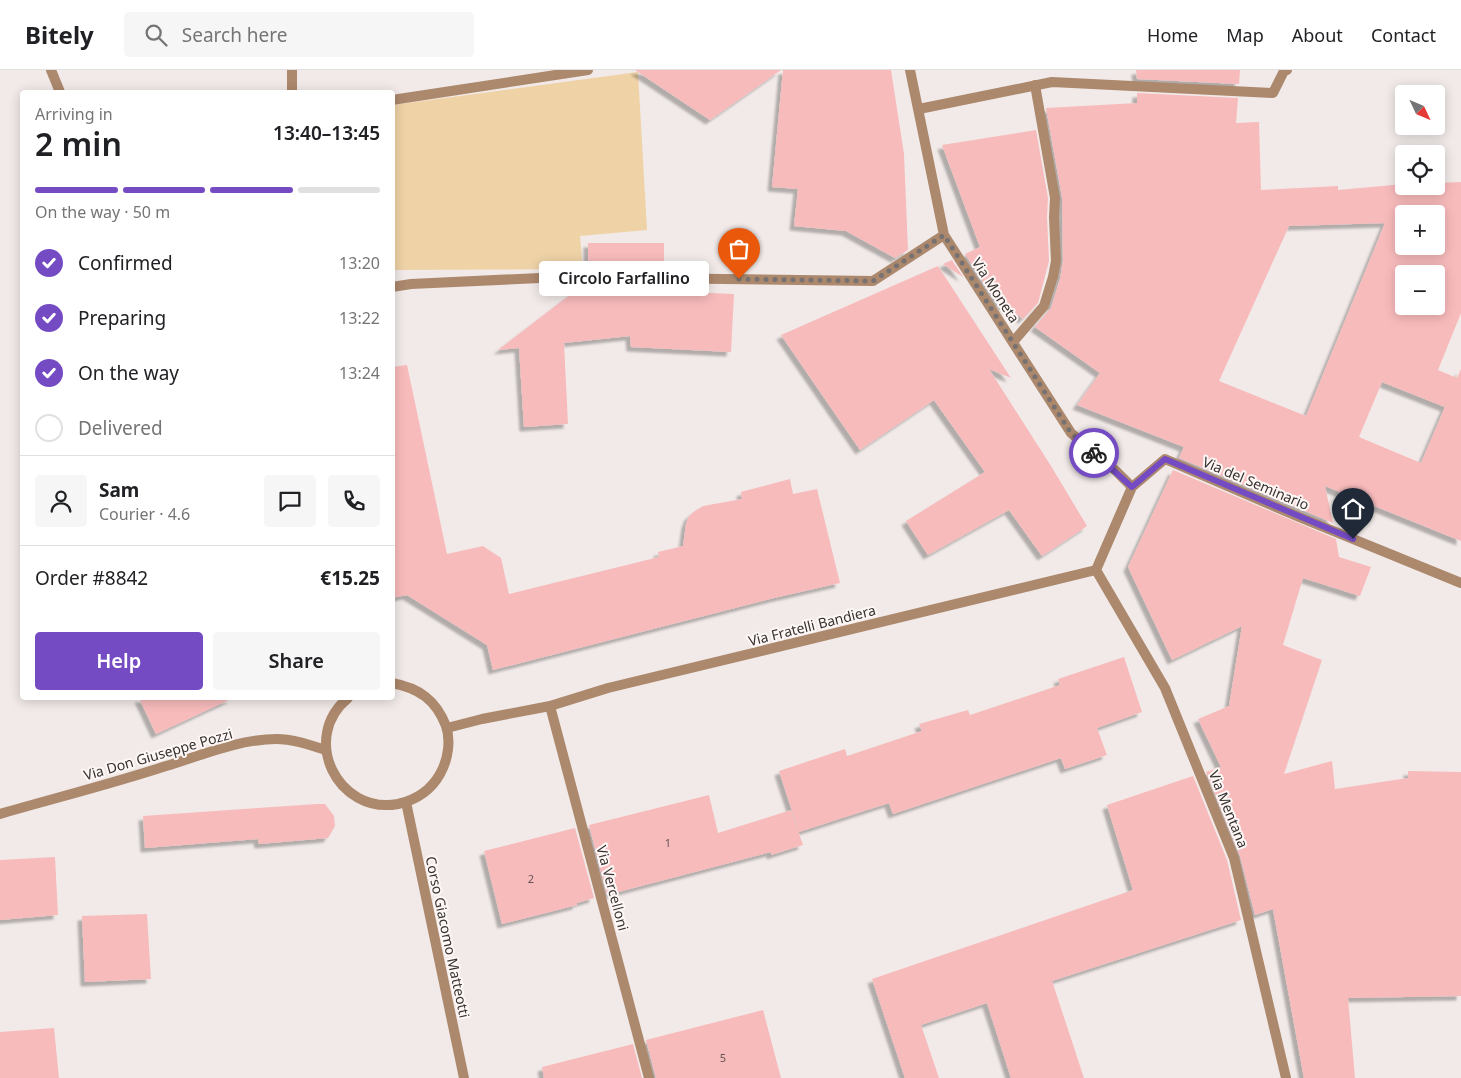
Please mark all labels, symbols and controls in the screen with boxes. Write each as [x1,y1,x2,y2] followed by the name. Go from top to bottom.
[124,12,474,57] search box
[25,18,94,51] text: Bitely
[142,21,170,49] icon: search
[182,22,287,48] text: Search here
[1147,23,1198,47] text: Home
[1226,23,1264,47] text: Map
[1292,23,1343,47] text: About
[1371,23,1436,47] text: Contact
[1395,85,1445,135] north arrow
[1395,85,1445,315] map controls
[35,103,113,125] text: Arriving in
[273,120,380,146] text: 13:40–13:45
[35,122,122,165] text: 2 min
[1395,145,1445,195] button: locate
[35,201,170,223] text: On the way · 50 m
[1395,205,1445,255] button: +
[718,228,760,279] pin
[725,235,753,263] icon: bag
[35,249,63,277] icon: check
[78,250,173,276] text: Confirmed
[339,252,380,274] text: 13:20
[968,254,1024,326] street label: Via Moneta
[539,262,709,296] callout: Circolo Farfallino
[1395,265,1445,315] button: −
[558,267,690,289] text: Circolo Farfallino
[35,304,63,332] icon: check
[78,305,166,331] text: Preparing
[339,307,380,329] text: 13:22
[35,359,63,387] icon: check
[78,360,179,386] text: On the way
[339,362,380,384] text: 13:24
[78,415,163,441] text: Delivered
[1069,428,1119,478] courier
[1080,439,1108,467] icon: bike
[1200,452,1312,514] street label: Via del Seminario
[35,475,87,527] button: person
[264,475,316,527] button: chat
[328,475,380,527] button: phone
[99,477,139,503] text: Sam
[1332,488,1374,539] pin
[1339,495,1367,523] icon: home
[99,503,190,525] text: Courier · 4.6
[35,565,148,591] text: Order #8842
[320,565,380,591] text: €15.25
[746,600,878,650] street label: Via Fratelli Bandiera
[35,632,203,690] button: Help
[213,632,380,690] button: Share
[81,724,235,784] street label: Via Don Giuseppe Pozzi
[1205,767,1253,851] street label: Via Mentana
[665,835,671,850] house number: 1
[592,843,634,933] street label: Via Vercelloni
[422,854,474,1020] street label: Corso Giacomo Matteotti
[528,871,534,886] house number: 2
[720,1050,726,1065] house number: 5

